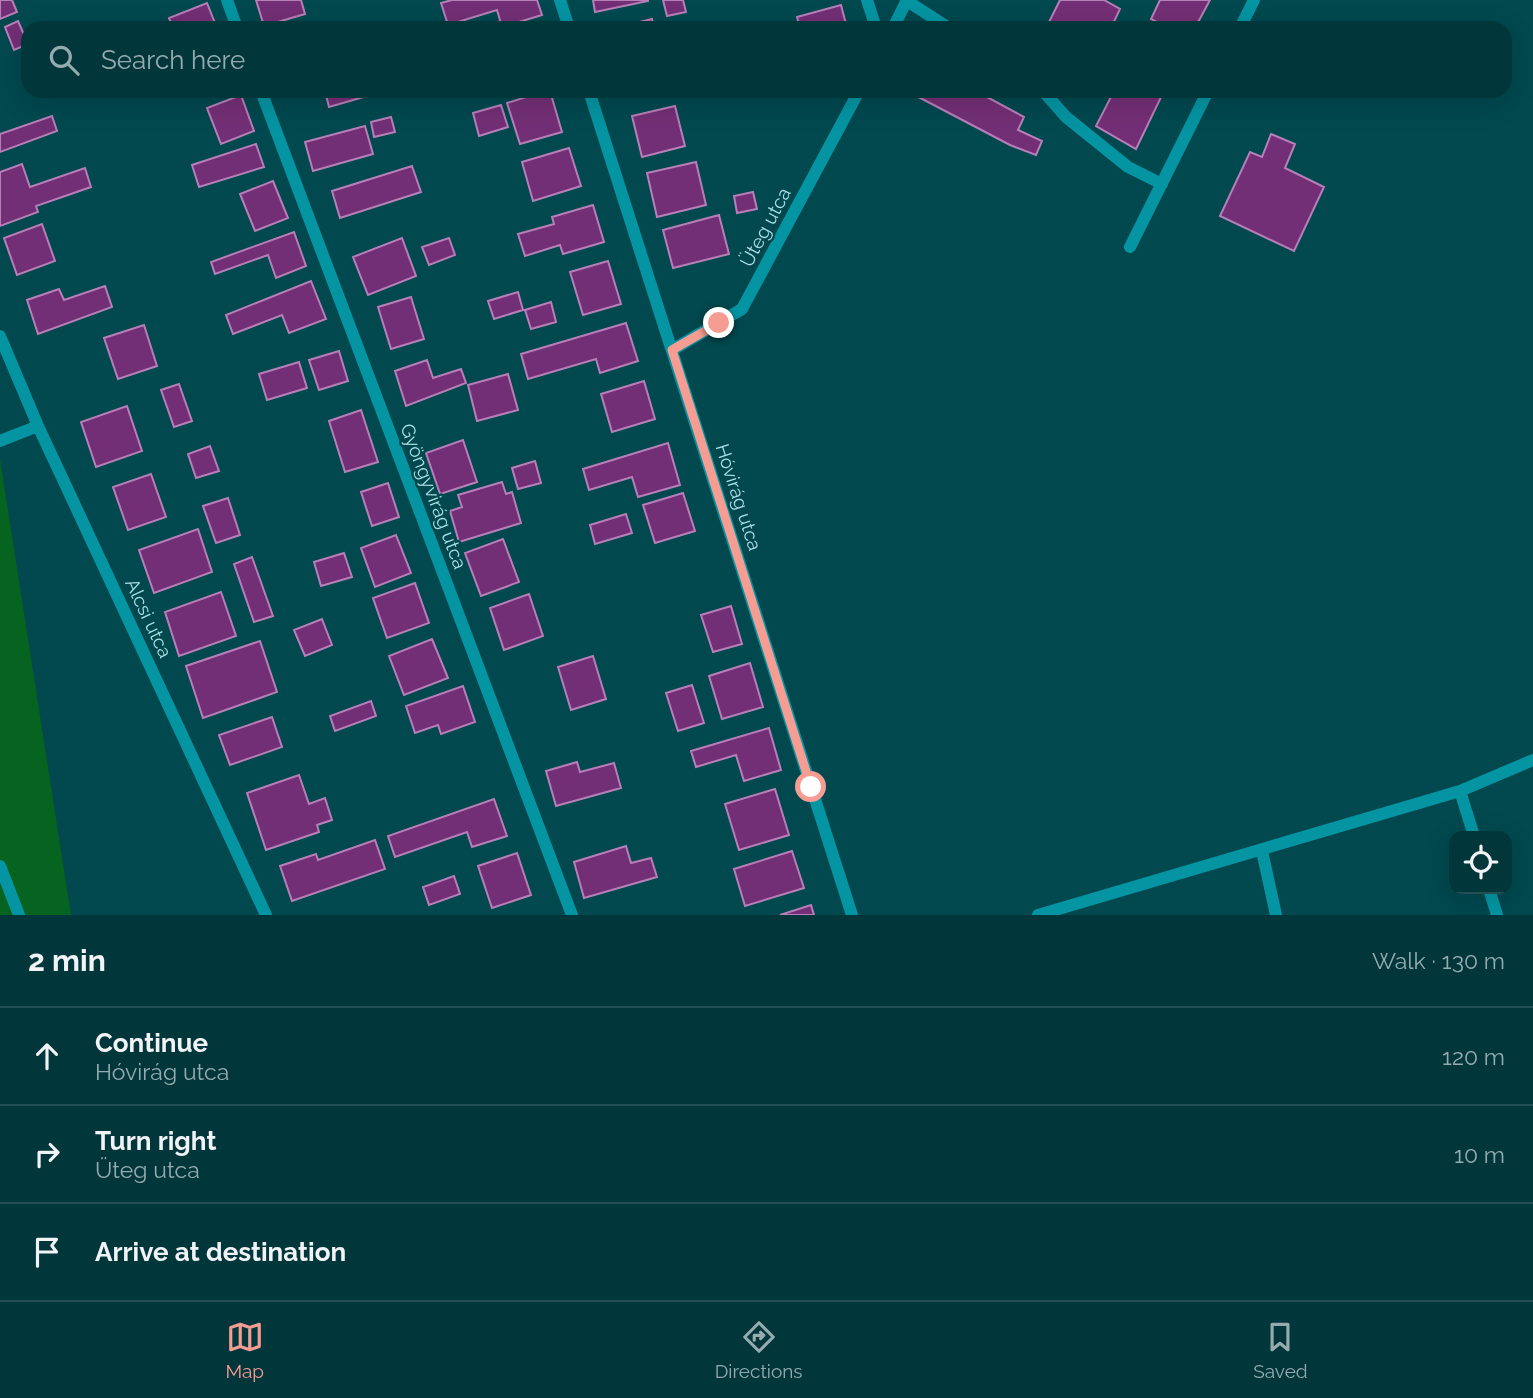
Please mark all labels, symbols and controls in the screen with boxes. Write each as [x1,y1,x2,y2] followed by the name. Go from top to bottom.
[21,21,1512,98] search box
[45,41,83,79] icon: search
[101,45,245,75] text: Search here
[735,184,795,270] street label: Üteg utca
[703,307,734,338] route end
[396,420,472,572] street label: Gyöngyvirág utca
[711,441,767,553] street label: Hóvirág utca
[121,575,177,661] street label: Alcsi utca
[795,771,826,802] route start
[1449,831,1512,894] map controls
[1449,831,1512,894] button: locate
[28,943,106,978] text: 2 min
[1372,947,1505,974] text: Walk · 130 m
[95,1028,208,1058] text: Continue
[28,1037,66,1075] icon: ahead
[1442,1043,1505,1070] text: 120 m
[95,1058,229,1085] text: Hóvirág utca
[95,1126,216,1156] text: Turn right
[28,1135,66,1173] icon: right
[1454,1141,1505,1168] text: 10 m
[95,1156,200,1183] text: Üteg utca
[28,1233,66,1271] icon: arrive
[95,1237,346,1267] text: Arrive at destination
[225,1318,264,1382] tab: Map
[715,1318,803,1382] tab: Directions
[1253,1318,1308,1382] tab: Saved

